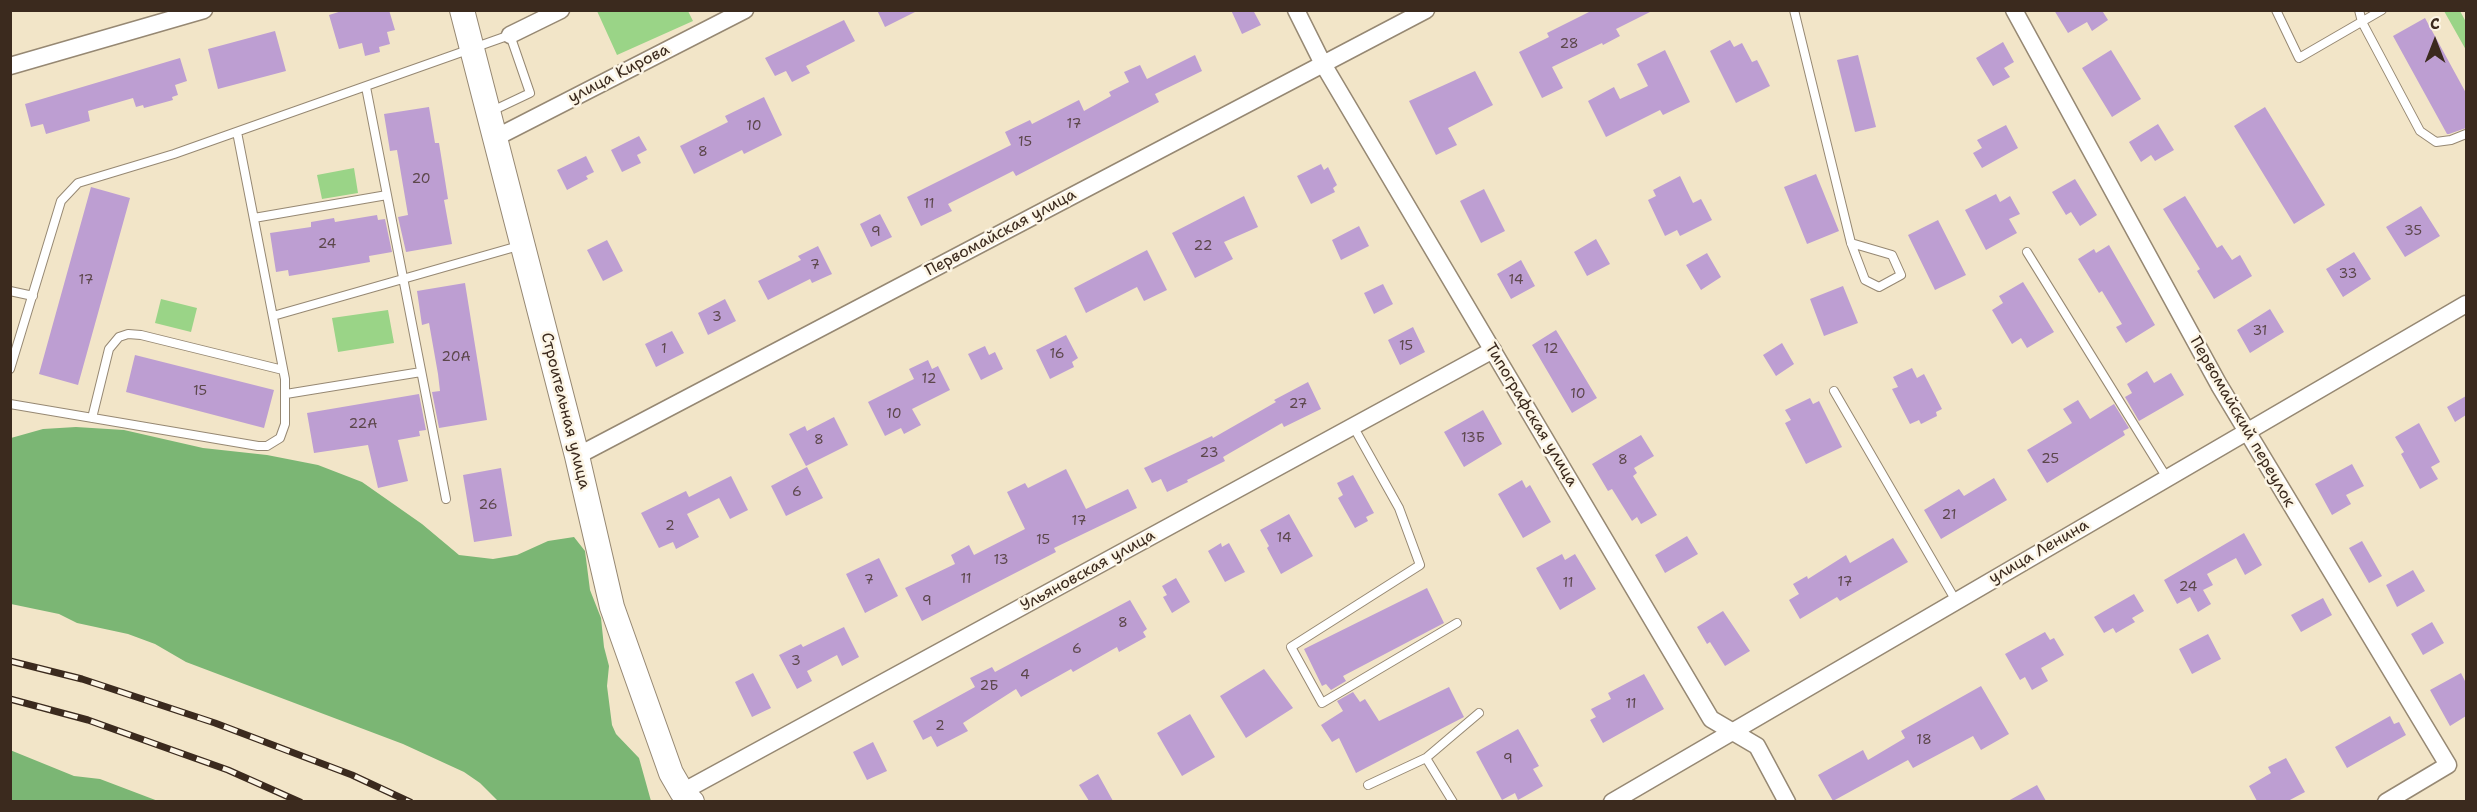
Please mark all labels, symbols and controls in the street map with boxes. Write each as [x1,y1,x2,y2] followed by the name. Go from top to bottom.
[2405,12,2465,72] north arrow
[2430,13,2440,34] text: С
[1559,36,1579,52] house number: 28
[565,40,673,108] street label: улица Кирова
[1067,116,1081,132] house number: 17
[746,118,762,134] house number: 10
[1018,134,1032,150] house number: 15
[698,144,708,160] house number: 8
[411,171,431,187] house number: 20
[922,185,1080,281] street label: Первомайская улица
[923,196,935,212] house number: 11
[2404,223,2422,239] house number: 35
[871,224,881,240] house number: 9
[318,236,336,252] house number: 24
[1194,238,1212,254] house number: 22
[810,257,820,273] house number: 7
[2339,266,2357,282] house number: 33
[79,272,93,288] house number: 17
[1508,272,1524,288] house number: 14
[712,309,722,325] house number: 3
[2253,323,2267,339] house number: 31
[536,331,594,491] street label: Строительная улица
[2185,333,2299,511] street label: Первомайский переулок
[1399,338,1413,354] house number: 15
[1480,340,1582,490] street label: Типографская улица
[661,341,667,357] house number: 1
[1544,341,1558,357] house number: 12
[1049,346,1065,362] house number: 16
[441,349,471,365] house number: 20А
[922,371,936,387] house number: 12
[193,383,207,399] house number: 15
[1570,386,1586,402] house number: 10
[1289,396,1307,412] house number: 27
[886,406,902,422] house number: 10
[348,416,378,432] house number: 22А
[1461,430,1485,446] house number: 13Б
[814,432,824,448] house number: 8
[1200,445,1218,461] house number: 23
[2041,451,2059,467] house number: 25
[1618,452,1628,468] house number: 8
[792,484,802,500] house number: 6
[479,497,497,513] house number: 26
[1942,507,1956,523] house number: 21
[1072,513,1086,529] house number: 17
[1986,516,2092,588] street label: улица Ленина
[665,518,675,534] house number: 2
[1017,526,1159,616] street label: Ульяновская улица
[1276,530,1292,546] house number: 14
[1036,532,1050,548] house number: 15
[994,552,1008,568] house number: 13
[960,571,972,587] house number: 11
[864,572,874,588] house number: 7
[1838,574,1852,590] house number: 17
[1562,575,1574,591] house number: 11
[2179,579,2197,595] house number: 24
[922,593,932,609] house number: 9
[1118,615,1128,631] house number: 8
[1072,641,1082,657] house number: 6
[791,653,801,669] house number: 3
[1020,667,1030,683] house number: 4
[979,678,999,694] house number: 2Б
[1625,696,1637,712] house number: 11
[935,718,945,734] house number: 2
[1916,732,1932,748] house number: 18
[1503,751,1513,767] house number: 9

